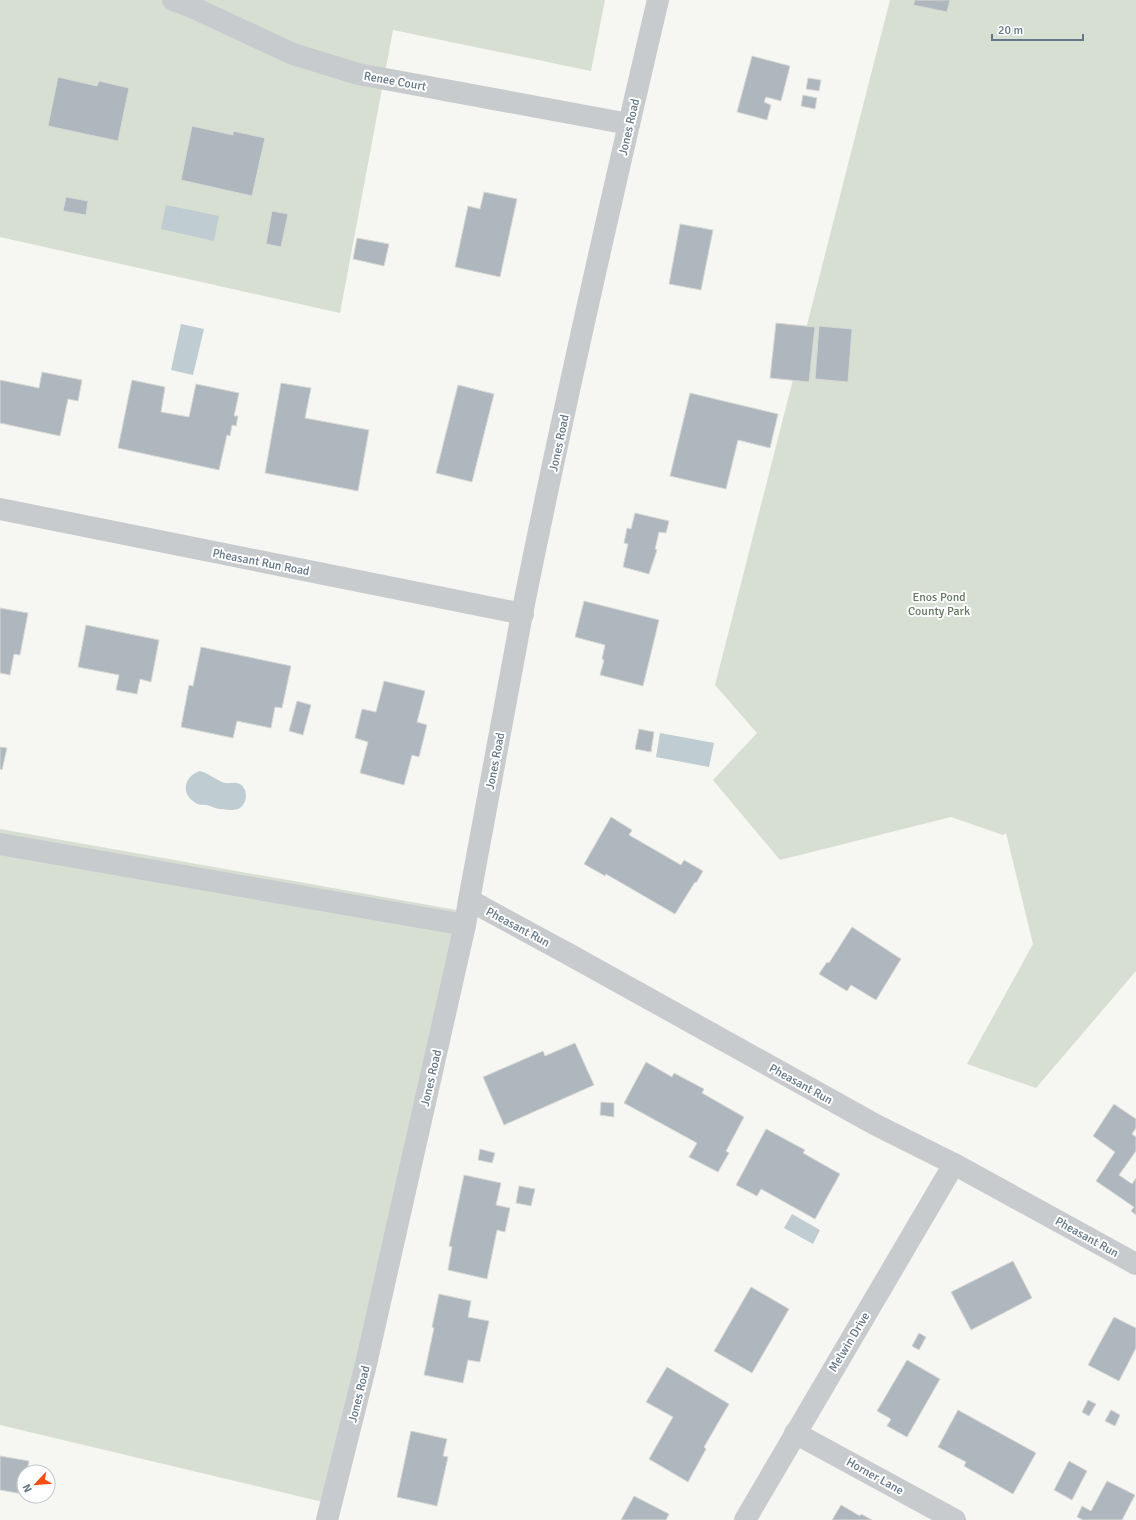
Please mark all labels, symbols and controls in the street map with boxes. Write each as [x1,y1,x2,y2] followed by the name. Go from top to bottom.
[992,16,1083,42] scale bar
[998,23,1023,38] text: 20 m
[363,69,427,94] street label: Renee Court
[616,97,643,157] street label: Jones Road
[546,413,573,473] street label: Jones Road
[211,546,311,579] street label: Pheasant Run Road
[908,590,970,619] park label: Enos Pond County Park
[483,731,508,791] street label: Jones Road
[483,904,552,951] street label: Pheasant Run
[418,1048,445,1108] street label: Jones Road
[766,1061,835,1108] street label: Pheasant Run
[1052,1214,1121,1261] street label: Pheasant Run
[826,1310,873,1375] street label: Melwin Drive
[345,1364,374,1424] street label: Jones Road
[844,1455,906,1498] street label: Horner Lane
[16,1464,56,1504] north arrow
[20,1482,35,1494] text: N

